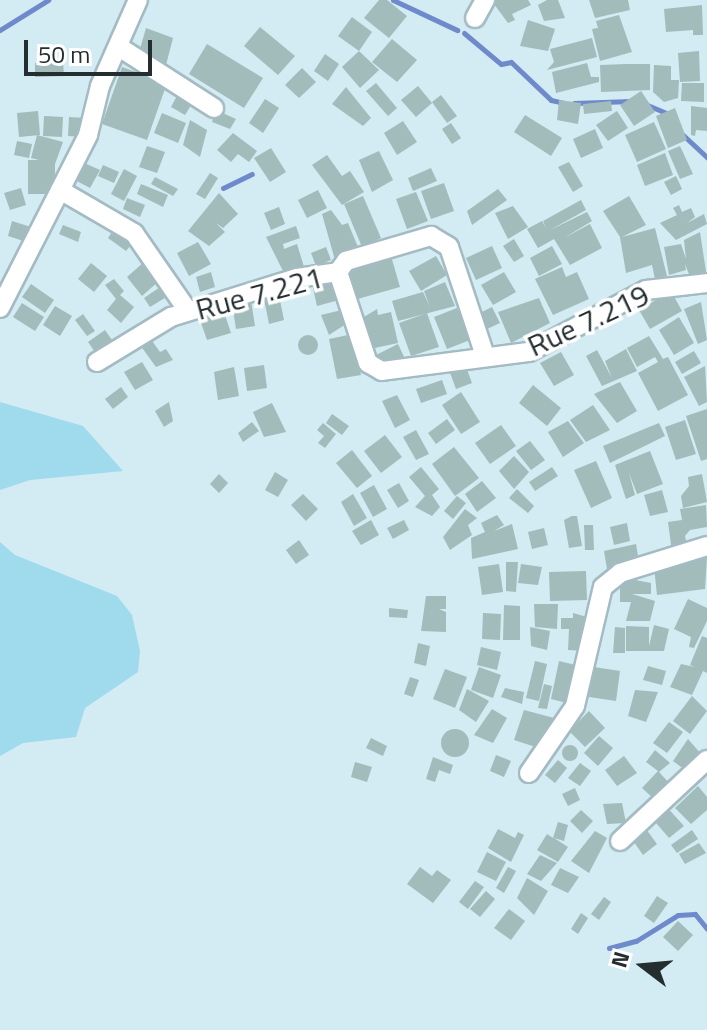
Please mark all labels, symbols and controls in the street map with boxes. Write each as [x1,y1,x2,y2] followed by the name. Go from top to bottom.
[28,24,156,74] scale bar
[38,36,90,72] text: 50 m
[192,259,326,327] street label: Rue 7.221
[522,276,654,364] street label: Rue 7.219
[603,926,683,1006] north arrow
[601,947,638,971] text: N

